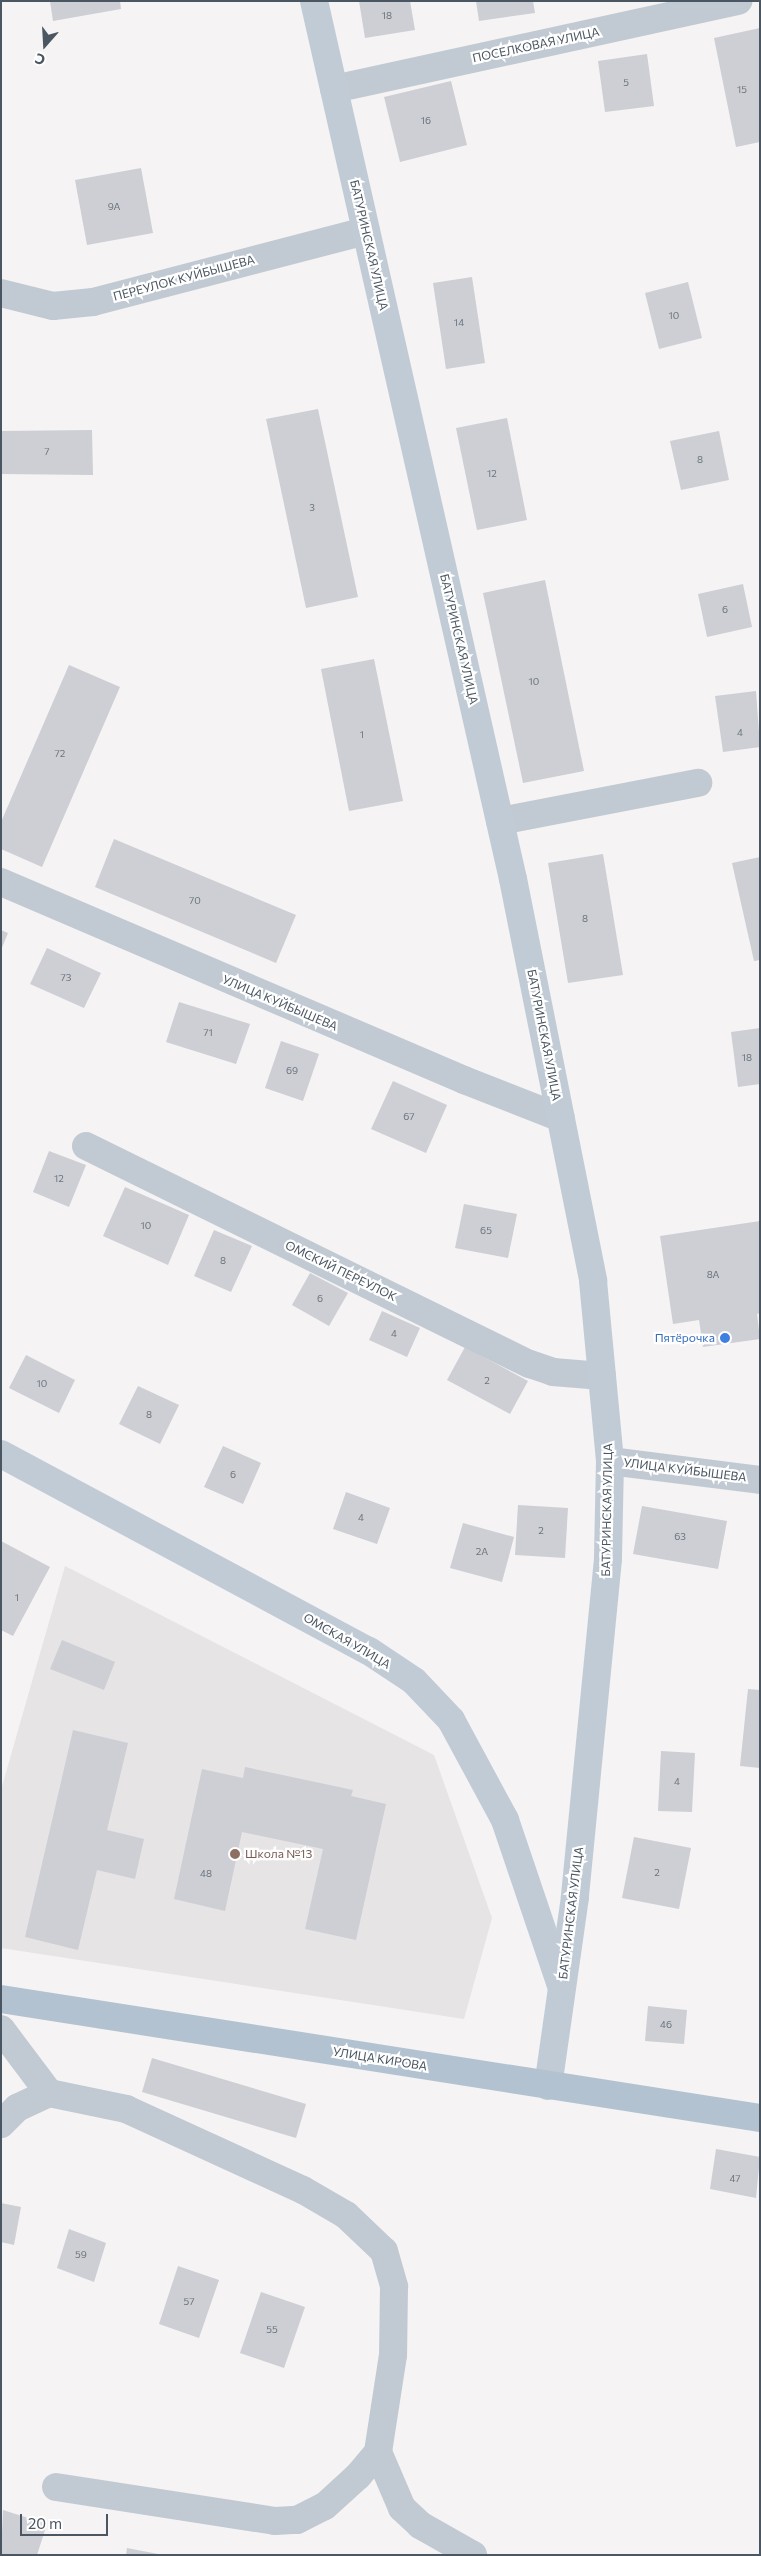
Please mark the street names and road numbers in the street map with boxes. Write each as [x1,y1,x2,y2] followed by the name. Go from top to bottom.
[471,25,601,65] street label: ПОСЕЛКОВАЯ УЛИЦА
[347,178,391,312] street label: БАТУРИНСКАЯ УЛИЦА
[112,252,256,304] street label: ПЕРЕУЛОК КУЙБЫШЕВА
[437,572,481,706] street label: БАТУРИНСКАЯ УЛИЦА
[524,968,564,1102] street label: БАТУРИНСКАЯ УЛИЦА
[220,972,340,1034] street label: УЛИЦА КУЙБЫШЕВА
[283,1238,399,1304] street label: ОМСКИЙ ПЕРЕУЛОК
[599,1443,615,1577] street label: БАТУРИНСКАЯ УЛИЦА
[623,1455,747,1485] street label: УЛИЦА КУЙБЫШЕВА
[301,1610,393,1672] street label: ОМСКАЯ УЛИЦА
[556,1846,586,1980] street label: БАТУРИНСКАЯ УЛИЦА
[332,2044,428,2074] street label: УЛИЦА КИРОВА

